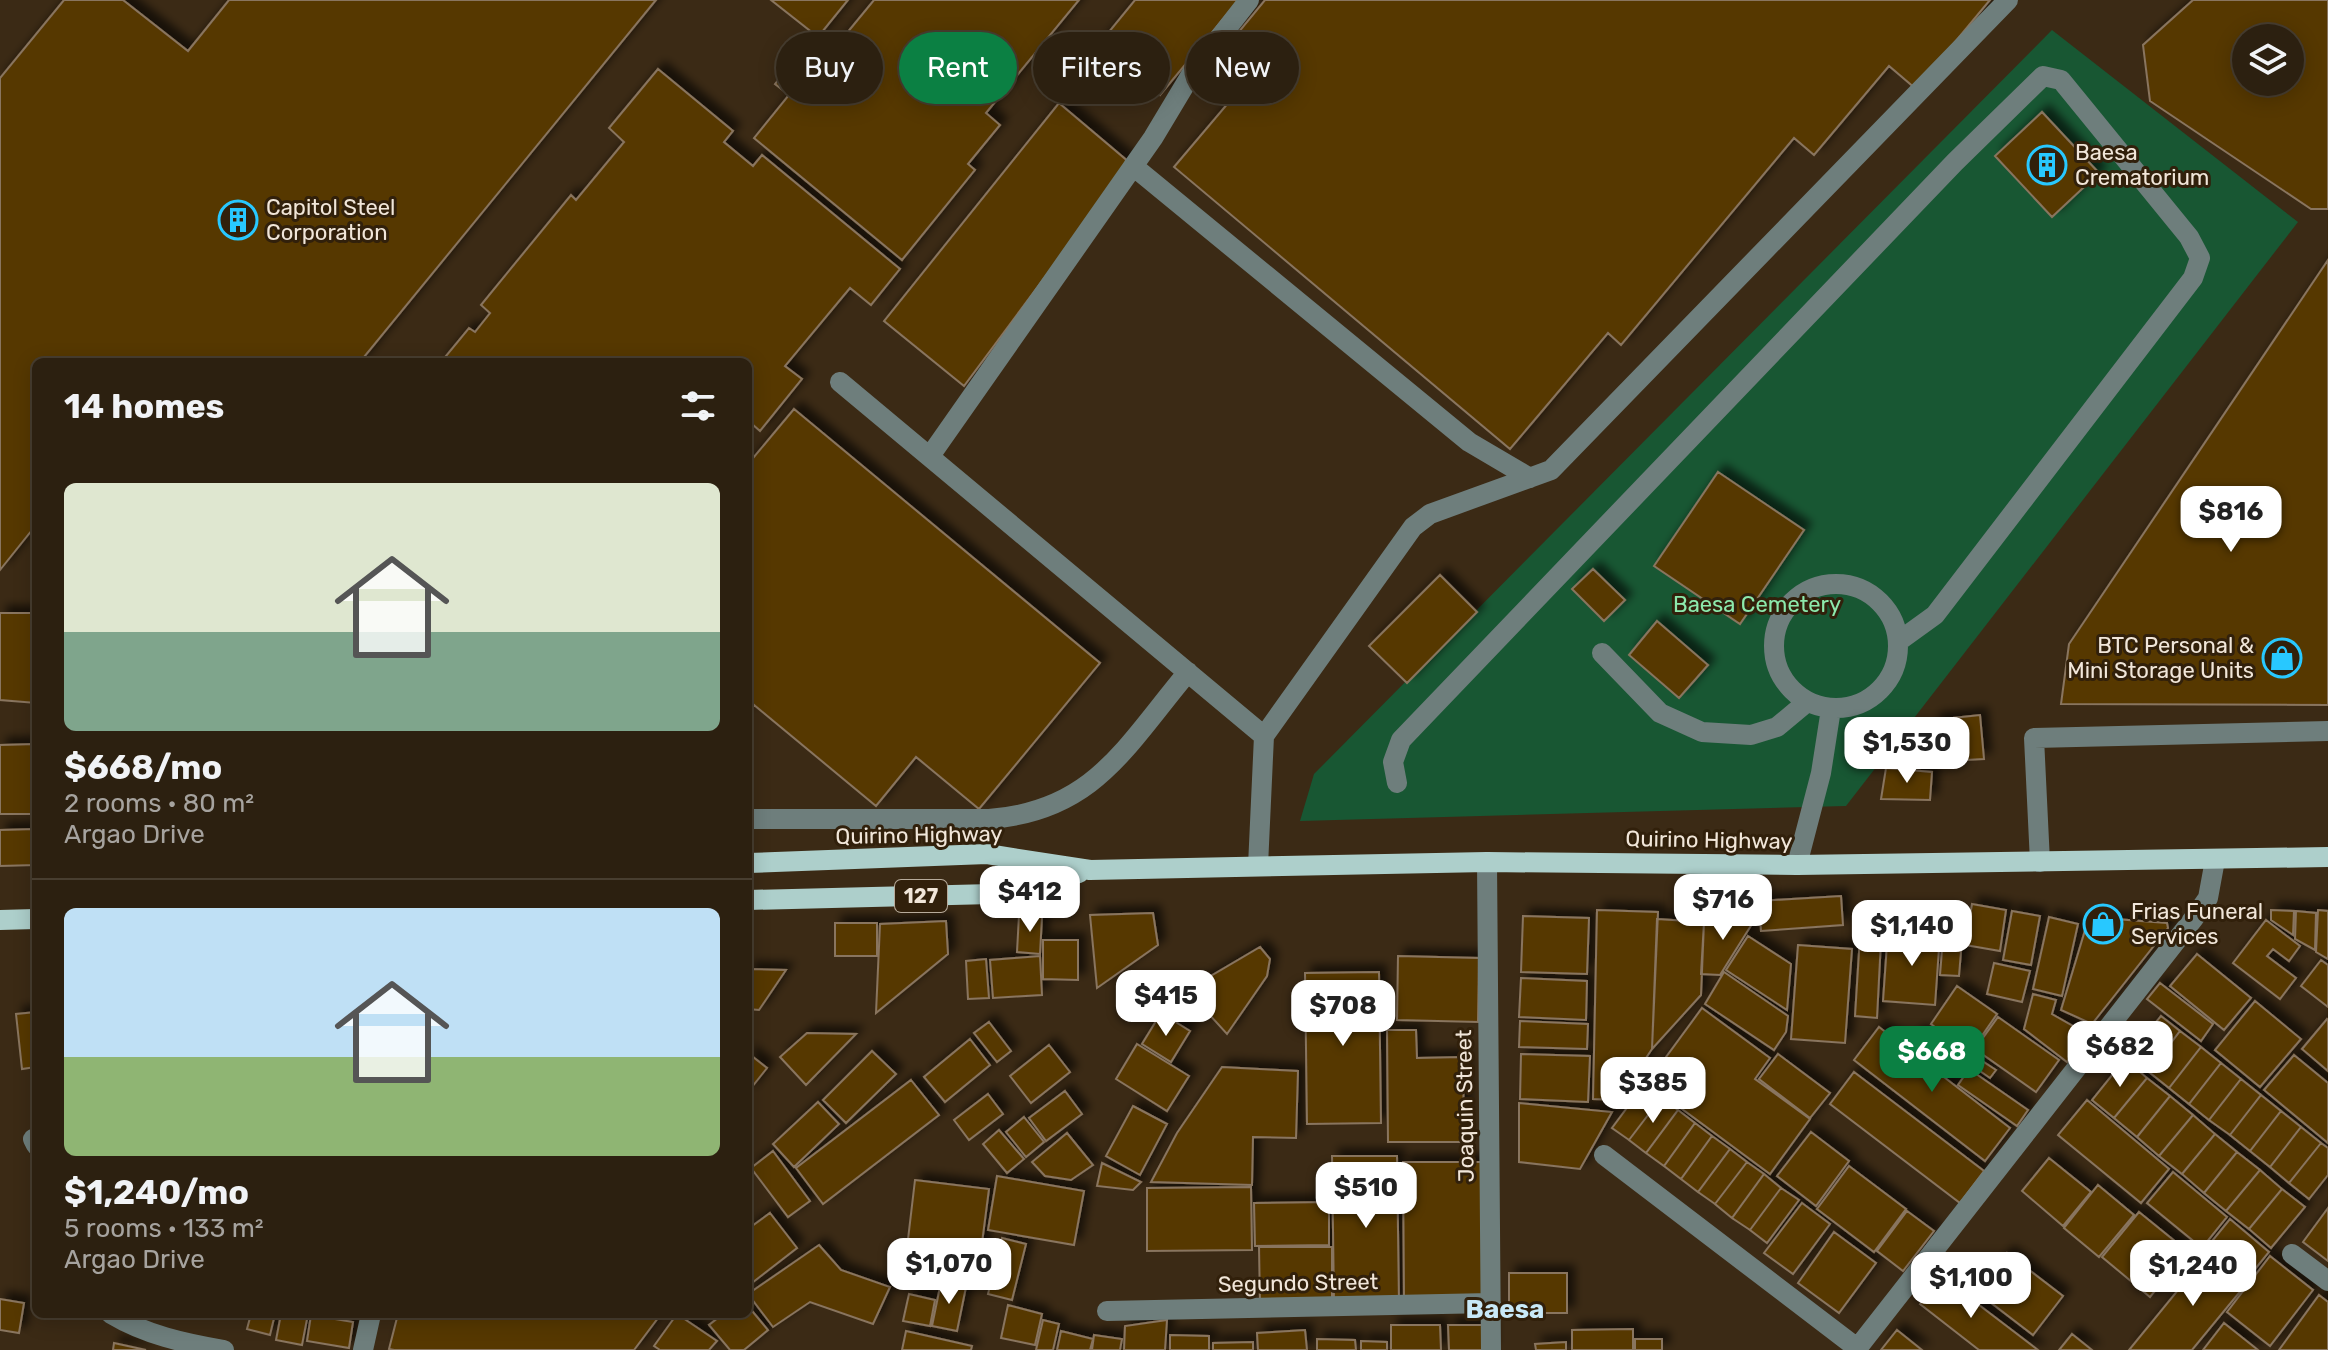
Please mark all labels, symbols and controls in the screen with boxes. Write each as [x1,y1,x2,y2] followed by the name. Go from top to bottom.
[2232,24,2304,96] map controls
[2232,24,2304,96] button: layers
[776,32,883,104] chip: Buy
[899,32,1017,104] chip: Rent
[1033,32,1170,104] chip: Filters
[1186,32,1299,104] chip: New
[2075,139,2209,191] place label: Baesa Crematorium
[2026,144,2068,186] building icon: Baesa Crematorium
[266,194,395,246] place label: Capitol Steel Corporation
[217,199,259,241] building icon: Capitol Steel Corporation
[676,384,720,428] icon: filters
[64,386,224,427] text: 14 homes
[2184,486,2278,554] pin: $816
[2199,496,2263,527] text: $816
[320,535,464,679] icon: home
[1673,591,1841,618] park label: Baesa Cemetery
[2067,632,2254,684] place label: BTC Personal & Mini Storage Units
[2261,637,2303,679] shop icon: BTC Personal & Mini Storage Units
[1842,717,1972,785] pin: $1,530
[1862,727,1952,758] text: $1,530
[64,747,222,788] text: $668/mo
[64,788,254,819] text: 2 rooms · 80 m²
[64,819,205,850] text: Argao Drive
[835,820,1003,850] street label: Quirino Highway
[1625,825,1793,855] street label: Quirino Highway
[983,866,1077,934] pin: $412
[1676,874,1770,942] pin: $716
[998,876,1062,907] text: $412
[895,880,947,912] road number: 127
[1692,884,1754,915] text: $716
[2131,898,2263,950] place label: Frias Funeral Services
[1847,900,1977,968] pin: $1,140
[2082,903,2124,945] shop icon: Frias Funeral Services
[1870,910,1954,941] text: $1,140
[320,960,464,1104] icon: home
[1119,970,1213,1038] pin: $415
[1134,980,1198,1011] text: $415
[1296,980,1390,1048] pin: $708
[1309,990,1377,1021] text: $708
[2073,1021,2167,1089] pin: $682
[1885,1026,1979,1094] pin: $668
[1450,1029,1480,1183] street label: Joaquin Street
[2086,1031,2154,1062] text: $682
[1898,1036,1966,1067] text: $668
[1606,1057,1700,1125] pin: $385
[1619,1067,1687,1098] text: $385
[1319,1162,1413,1230] pin: $510
[64,1172,249,1213] text: $1,240/mo
[1334,1172,1398,1203] text: $510
[64,1213,264,1244] text: 5 rooms · 133 m²
[884,1238,1014,1306] pin: $1,070
[2128,1240,2258,1308] pin: $1,240
[64,1244,205,1275] text: Argao Drive
[905,1248,993,1279] text: $1,070
[2148,1250,2238,1281] text: $1,240
[1906,1252,2036,1320] pin: $1,100
[1929,1262,2013,1293] text: $1,100
[1218,1268,1379,1298] street label: Segundo Street
[1466,1294,1544,1325] district label: Baesa

